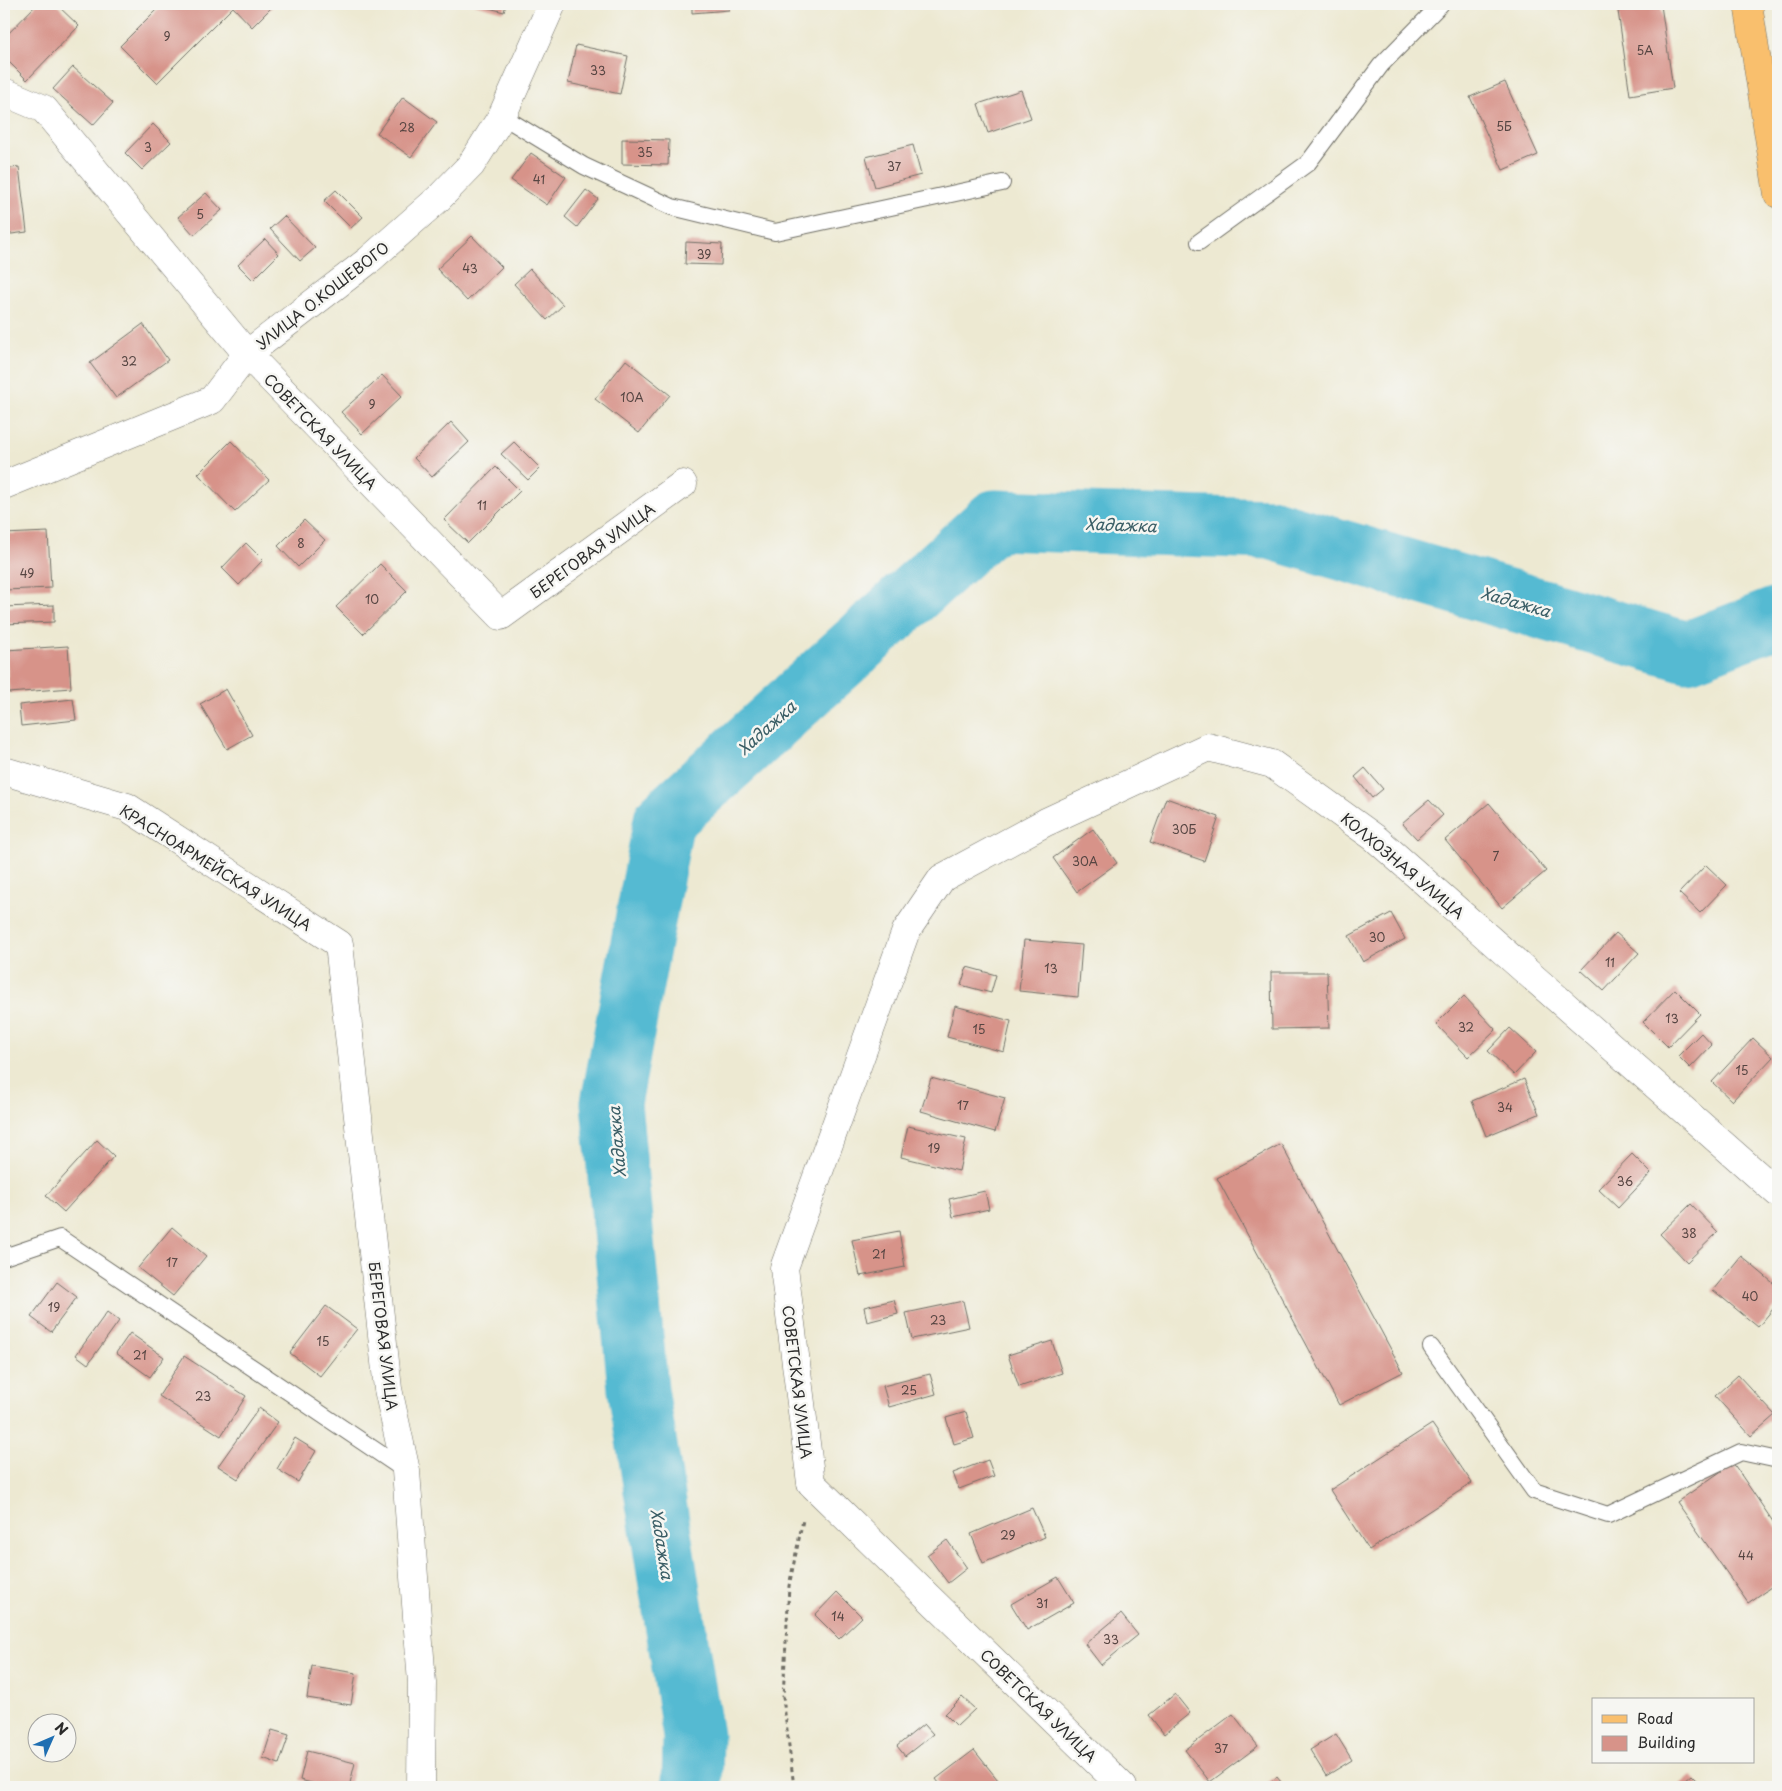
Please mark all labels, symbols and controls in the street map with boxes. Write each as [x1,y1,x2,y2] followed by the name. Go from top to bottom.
[163,27,171,45] house number: 9
[1637,41,1653,59] house number: 5А
[590,61,606,79] house number: 33
[1496,117,1512,135] house number: 5Б
[399,118,415,136] house number: 28
[144,138,152,156] house number: 3
[637,143,653,161] house number: 35
[887,157,902,175] house number: 37
[533,170,545,188] house number: 41
[196,205,204,223] house number: 5
[251,236,393,354] street label: УЛИЦА О.КОШЕВОГО
[697,245,711,263] house number: 39
[462,259,478,277] house number: 43
[121,352,137,370] house number: 32
[259,367,383,495] street label: СОВЕТСКАЯ УЛИЦА
[620,388,644,406] house number: 10А
[368,395,376,413] house number: 9
[477,496,487,514] house number: 11
[525,497,659,603] street label: БЕРЕГОВАЯ УЛИЦА
[1085,511,1158,537] water label: Хадажка
[297,534,305,552] house number: 8
[20,564,34,582] house number: 49
[1479,580,1554,623] water label: Хадажка
[365,590,379,608] house number: 10
[732,694,801,760] water label: Хадажка
[116,798,316,936] street label: КРАСНОАРМЕЙСКАЯ УЛИЦА
[1336,806,1470,924] street label: КОЛХОЗНАЯ УЛИЦА
[1172,820,1196,838] house number: 30Б
[1493,847,1500,865] house number: 7
[1072,852,1098,870] house number: 30А
[1369,928,1386,946] house number: 30
[1605,953,1615,971] house number: 11
[1044,959,1058,977] house number: 13
[1665,1009,1679,1027] house number: 13
[1458,1018,1474,1036] house number: 32
[972,1020,986,1038] house number: 15
[1735,1061,1749,1079] house number: 15
[957,1096,969,1114] house number: 17
[1497,1098,1513,1116] house number: 34
[601,1105,631,1178] water label: Хадажка
[928,1139,940,1157] house number: 19
[1617,1172,1633,1190] house number: 36
[1681,1224,1697,1242] house number: 38
[872,1245,886,1263] house number: 21
[166,1253,178,1271] house number: 17
[363,1260,405,1412] street label: БЕРЕГОВАЯ УЛИЦА
[1742,1287,1759,1305] house number: 40
[48,1298,60,1316] house number: 19
[777,1304,819,1460] street label: СОВЕТСКАЯ УЛИЦА
[930,1311,946,1329] house number: 23
[316,1332,330,1350] house number: 15
[133,1346,147,1364] house number: 21
[901,1381,917,1399] house number: 25
[195,1387,211,1405] house number: 23
[646,1507,681,1582] water label: Хадажка
[1000,1526,1016,1544] house number: 29
[1738,1546,1754,1564] house number: 44
[1036,1594,1048,1612] house number: 31
[831,1607,845,1625] house number: 14
[1103,1630,1119,1648] house number: 33
[975,1643,1103,1767] street label: СОВЕТСКАЯ УЛИЦА
[1592,1698,1754,1764] legend
[1637,1706,1673,1729] text: Road
[28,1714,78,1764] north arrow
[50,1717,73,1740] text: N
[1637,1730,1696,1753] text: Building
[1214,1739,1229,1757] house number: 37

